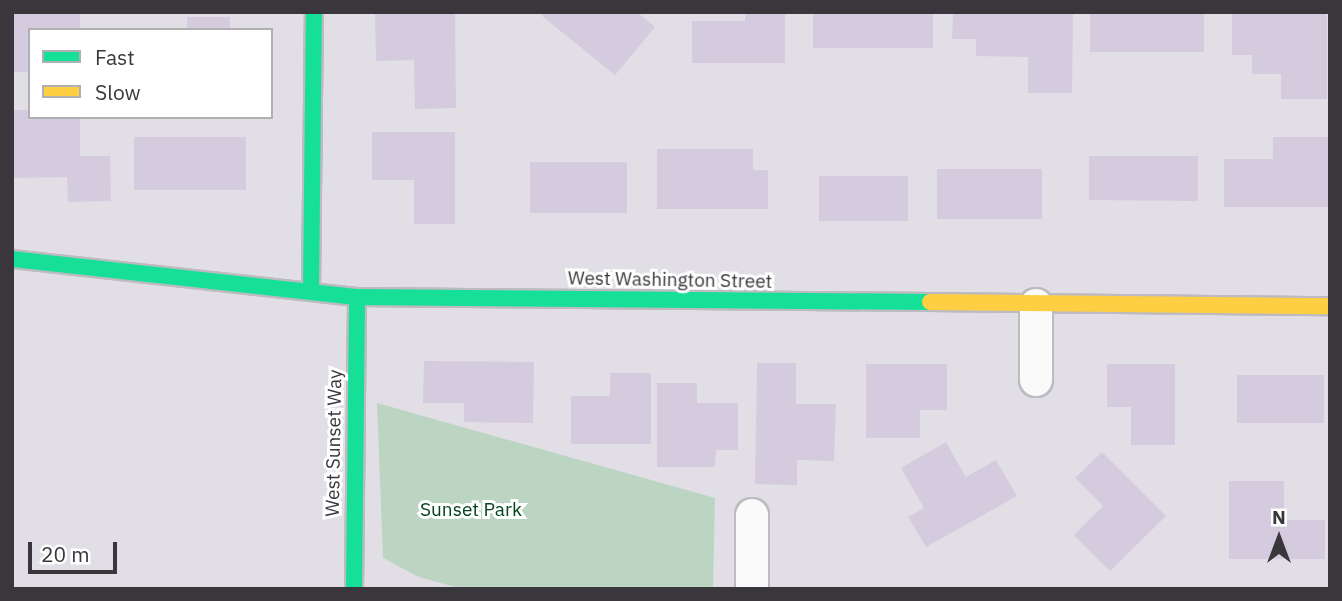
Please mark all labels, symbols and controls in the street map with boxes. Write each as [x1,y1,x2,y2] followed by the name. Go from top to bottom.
[28,28,273,119] legend
[95,43,135,71] text: Fast
[95,78,141,106] text: Slow
[568,267,772,293] street label: West Washington Street
[321,369,347,517] street label: West Sunset Way
[420,499,522,521] park label: Sunset Park
[1244,503,1314,573] north arrow
[1272,505,1286,529] text: N
[32,528,121,572] scale bar
[41,540,90,568] text: 20 m

